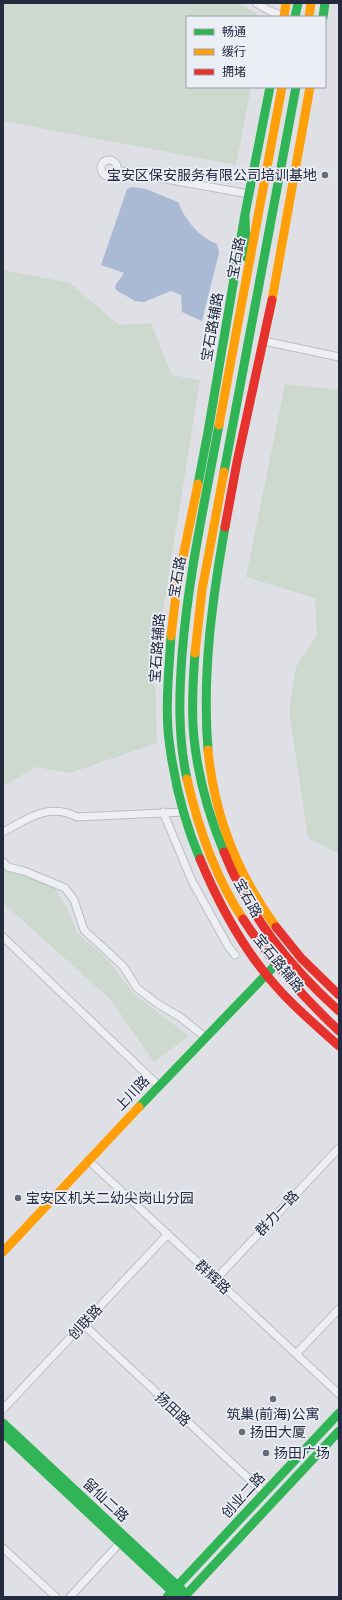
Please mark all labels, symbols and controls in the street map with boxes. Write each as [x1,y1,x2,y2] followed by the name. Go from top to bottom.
[186,16,326,88] legend
[222,24,246,39] text: 畅通
[222,44,246,59] text: 缓行
[222,64,246,79] text: 拥堵
[107,166,317,184] place label: 宝安区保安服务有限公司培训基地
[320,170,330,180] marker: 宝安区保安服务有限公司培训基地
[223,236,249,280] street label: 宝石路
[197,291,227,363] street label: 宝石路辅路
[164,555,190,599] street label: 宝石路
[146,612,168,684] street label: 宝石路辅路
[230,875,266,921] street label: 宝石路
[250,930,308,996] street label: 宝石路辅路
[111,1072,153,1114] street label: 上川路
[251,1186,303,1240] street label: 群力一路
[26,1189,194,1207] place label: 宝安区机关二幼尖岗山分园
[13,1193,23,1203] marker: 宝安区机关二幼尖岗山分园
[192,1256,234,1298] street label: 群辉路
[64,1301,106,1343] street label: 创联路
[152,1388,194,1430] street label: 扬田路
[268,1394,278,1404] marker: 筑巢(前海)公寓
[227,1405,319,1423] place label: 筑巢(前海)公寓
[250,1423,306,1441] place label: 扬田大厦
[237,1427,247,1437] marker: 扬田大厦
[274,1444,330,1462] place label: 扬田广场
[261,1448,271,1458] marker: 扬田广场
[217,1468,269,1522] street label: 创业二路
[79,1474,133,1526] street label: 留仙二路

